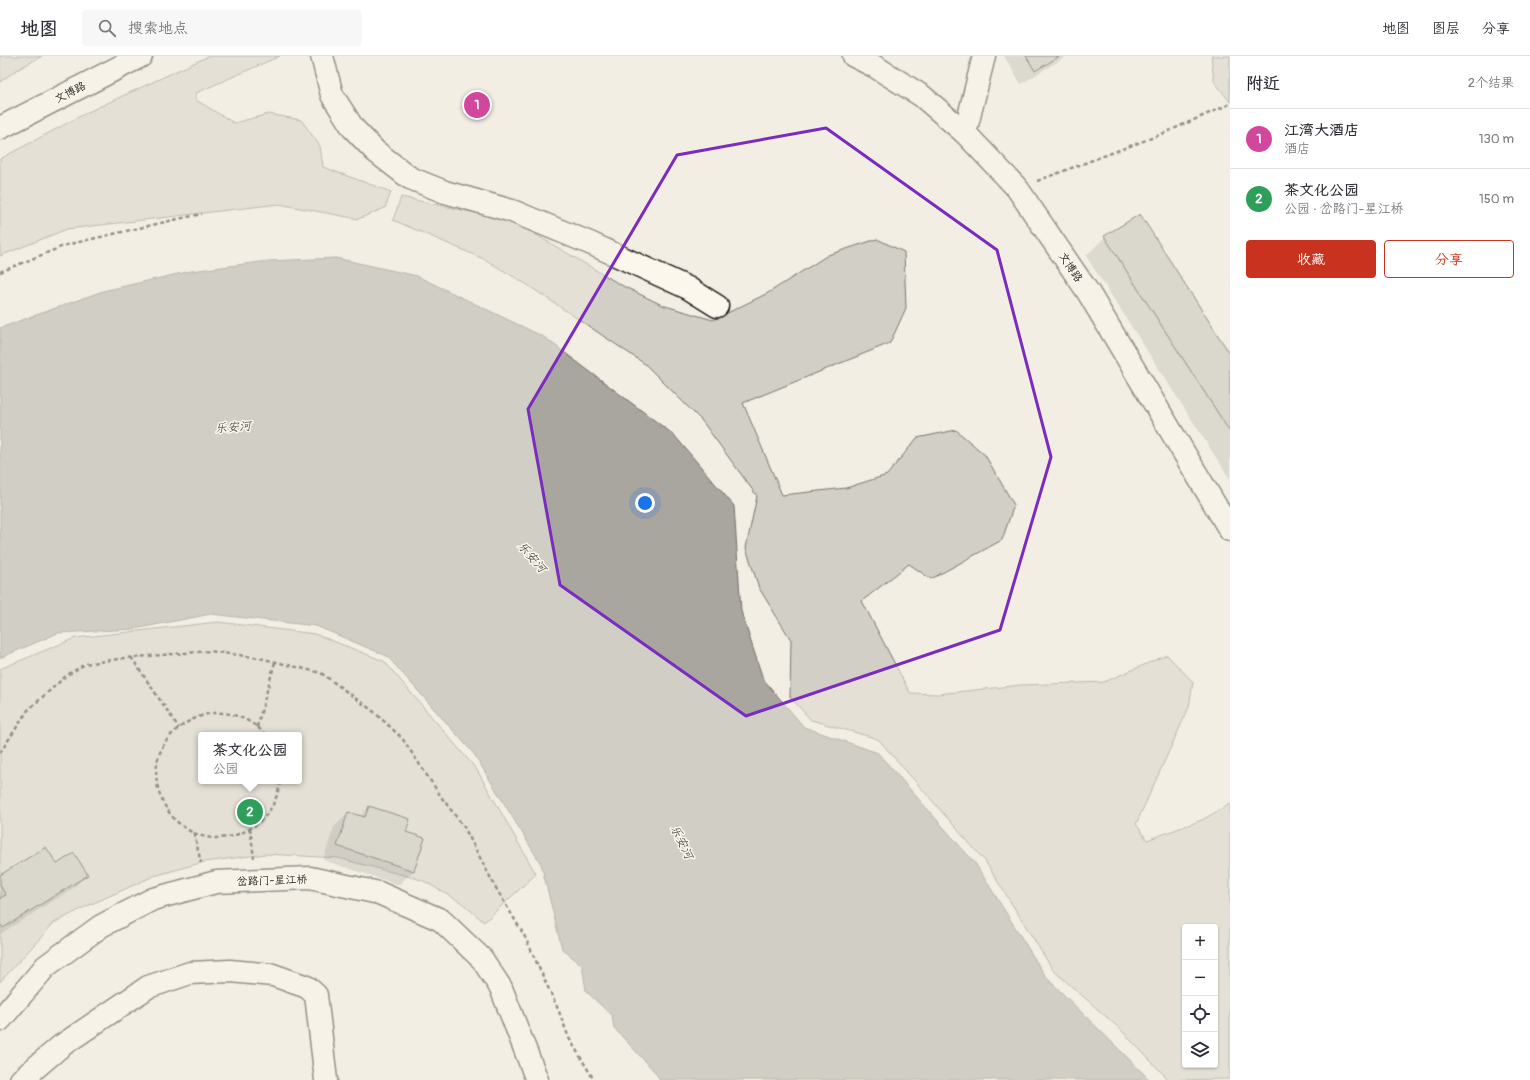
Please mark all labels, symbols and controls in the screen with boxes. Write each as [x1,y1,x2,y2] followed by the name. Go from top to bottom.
[82,10,362,46] search box
[20,17,58,41] text: 地图
[96,17,118,39] icon: search
[128,19,188,38] text: 搜索地点
[1382,20,1410,37] text: 地图
[1432,20,1460,37] text: 图层
[1482,20,1510,37] text: 分享
[1246,73,1280,94] text: 附近
[1468,75,1514,91] text: 2个结果
[53,79,88,106] street label: 文博路
[464,90,490,120] pin: 1
[1284,121,1359,140] text: 江湾大酒店
[1256,131,1262,147] text: 1
[1478,131,1514,147] text: 130 m
[1284,141,1310,157] text: 酒店
[1284,181,1359,200] text: 茶文化公园
[1255,191,1263,207] text: 2
[1479,191,1514,207] text: 150 m
[1284,201,1403,217] text: 公园 · 岔路门-星江桥
[1246,240,1376,278] button: 收藏
[1384,240,1514,278] button: 分享
[1056,250,1085,285] street label: 文博路
[215,419,254,436] water label: 乐安河
[635,493,655,513] your location
[514,539,550,577] water label: 乐安河
[198,732,302,784] popup
[212,741,288,760] text: 茶文化公园
[212,761,239,777] text: 公园
[237,797,263,827] pin: 2
[667,823,697,863] water label: 乐安河
[236,873,308,888] street label: 岔路门-星江桥
[1182,924,1218,1068] map controls
[1182,924,1218,960] button: +
[1182,960,1218,996] button: −
[1182,996,1218,1032] button: locate
[1182,1032,1218,1068] button: layers

